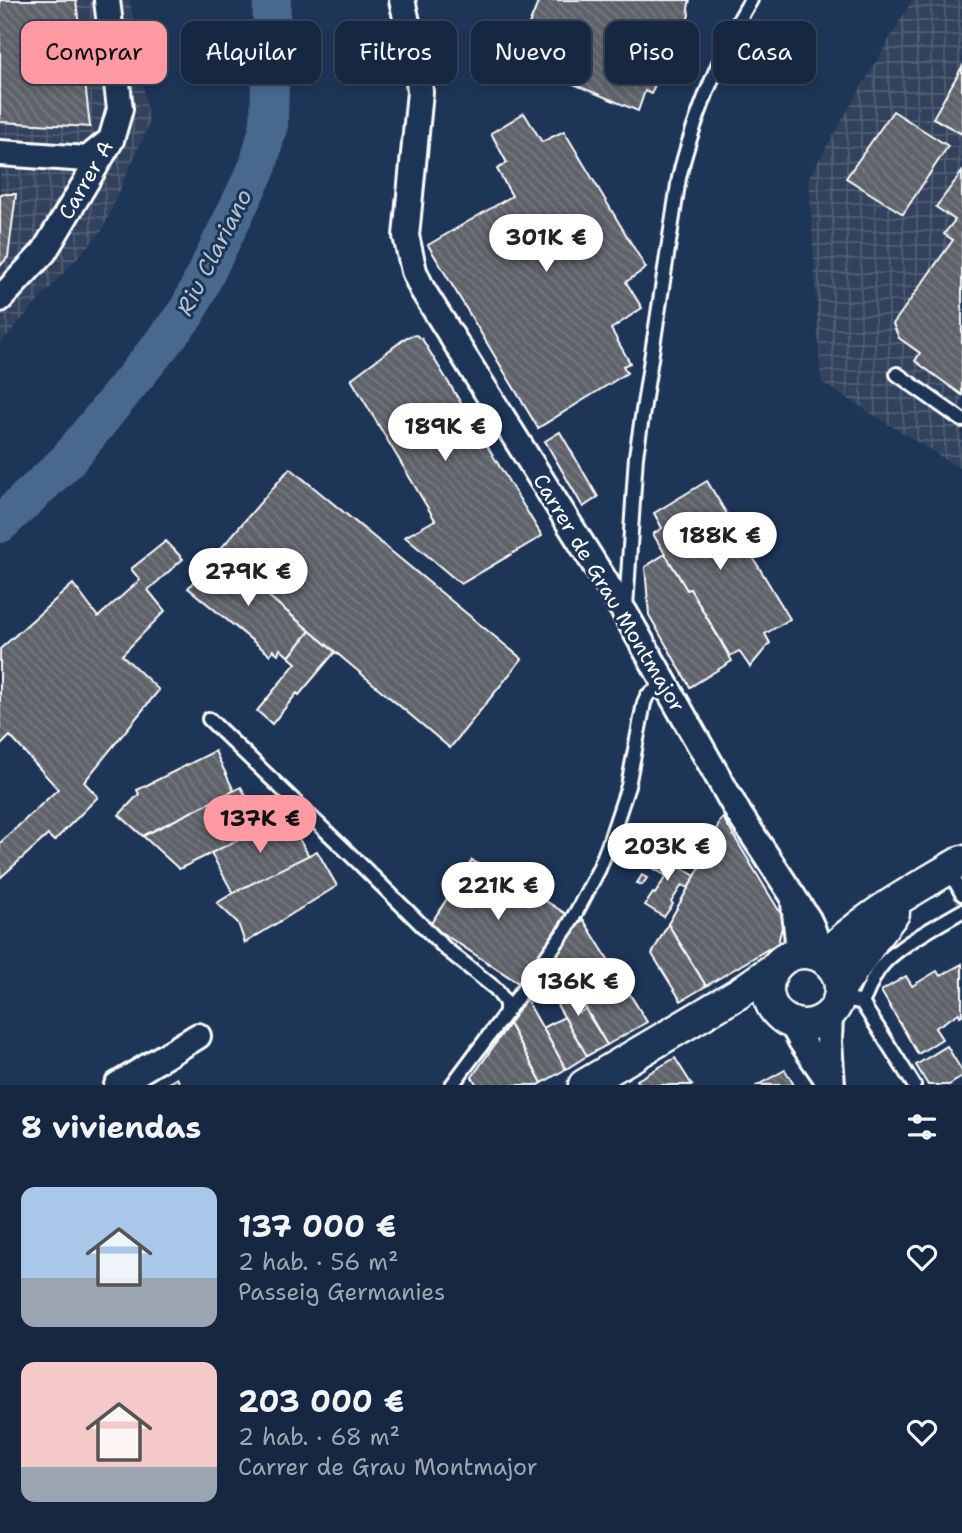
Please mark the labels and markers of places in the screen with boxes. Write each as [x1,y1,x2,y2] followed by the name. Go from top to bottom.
[489,215,603,274] pin: 301K €
[388,404,502,463] pin: 189K €
[663,512,777,572] pin: 188K €
[191,548,305,608] pin: 279K €
[203,796,317,855] pin: 137K €
[610,824,724,883] pin: 203K €
[441,862,555,922] pin: 221K €
[521,958,635,1018] pin: 136K €

